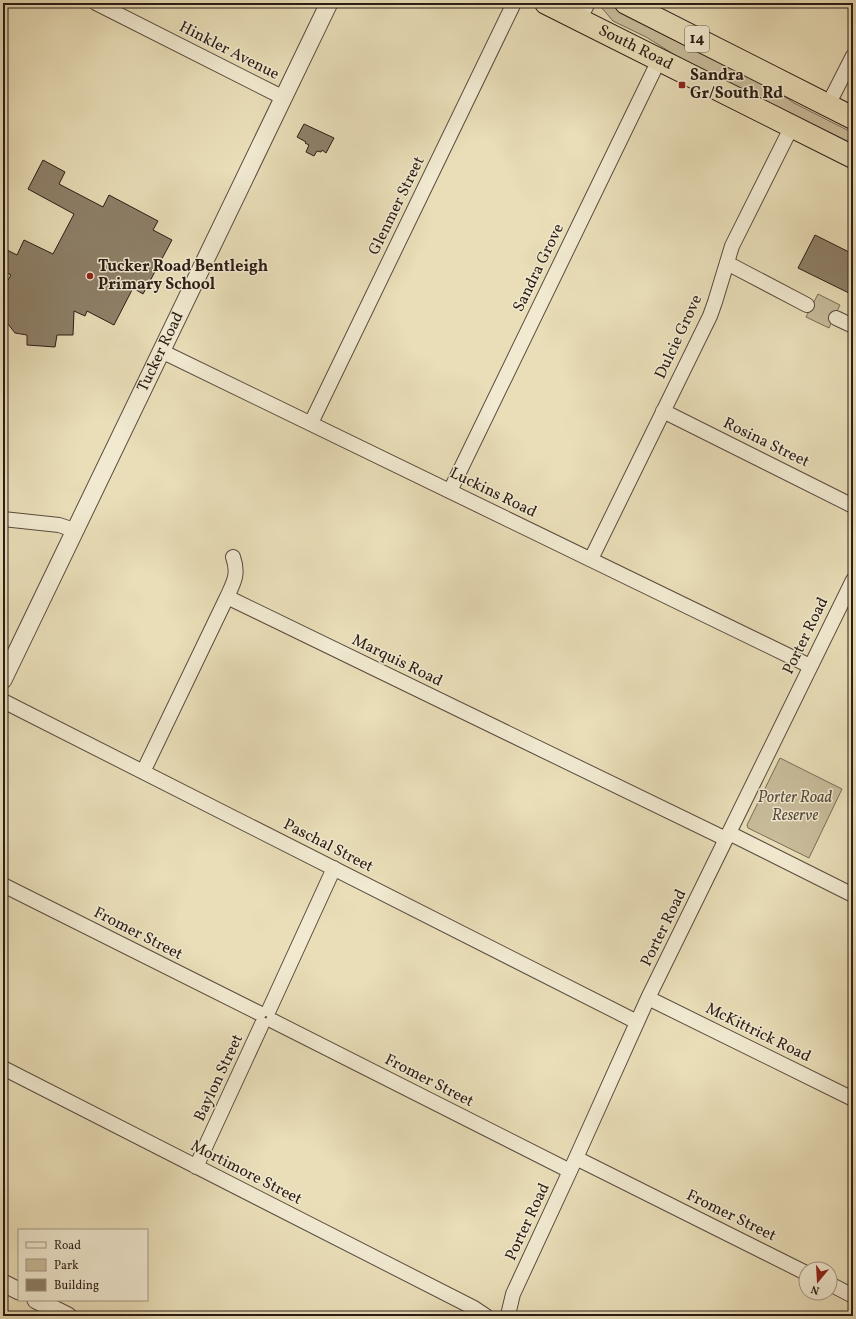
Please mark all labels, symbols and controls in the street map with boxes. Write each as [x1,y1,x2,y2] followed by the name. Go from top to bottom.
[175,16,283,86] street label: Hinkler Avenue
[594,20,676,76] street label: South Road
[685,26,709,52] road number: 14
[690,65,783,105] place label: Sandra Gr/South Rd
[677,80,687,90] marker: Sandra Gr/South Rd
[364,153,431,259] street label: Glenmer Street
[508,220,570,316] street label: Sandra Grove
[98,256,268,296] place label: Tucker Road Bentleigh Primary School
[85,271,95,281] marker: Tucker Road Bentleigh Primary School
[650,291,708,383] street label: Dulcie Grove
[132,308,190,396] street label: Tucker Road
[719,413,813,474] street label: Rosina Street
[446,463,540,523] street label: Luckins Road
[778,594,834,678] street label: Porter Road
[348,630,446,692] street label: Marquis Road
[758,787,833,827] park label: Porter Road Reserve
[279,814,377,878] street label: Paschal Street
[636,886,692,970] street label: Porter Road
[90,902,187,966] street label: Fromer Street
[702,998,814,1068] street label: McKittrick Road
[189,1030,249,1125] street label: Baylon Street
[381,1049,478,1113] street label: Fromer Street
[187,1135,306,1211] street label: Mortimore Street
[500,1180,556,1264] street label: Porter Road
[682,1185,780,1247] street label: Fromer Street
[18,1229,148,1301] legend
[54,1238,81,1254] text: Road
[54,1258,79,1274] text: Park
[798,1261,838,1301] north arrow
[54,1278,99,1294] text: Building
[809,1281,821,1297] text: N

